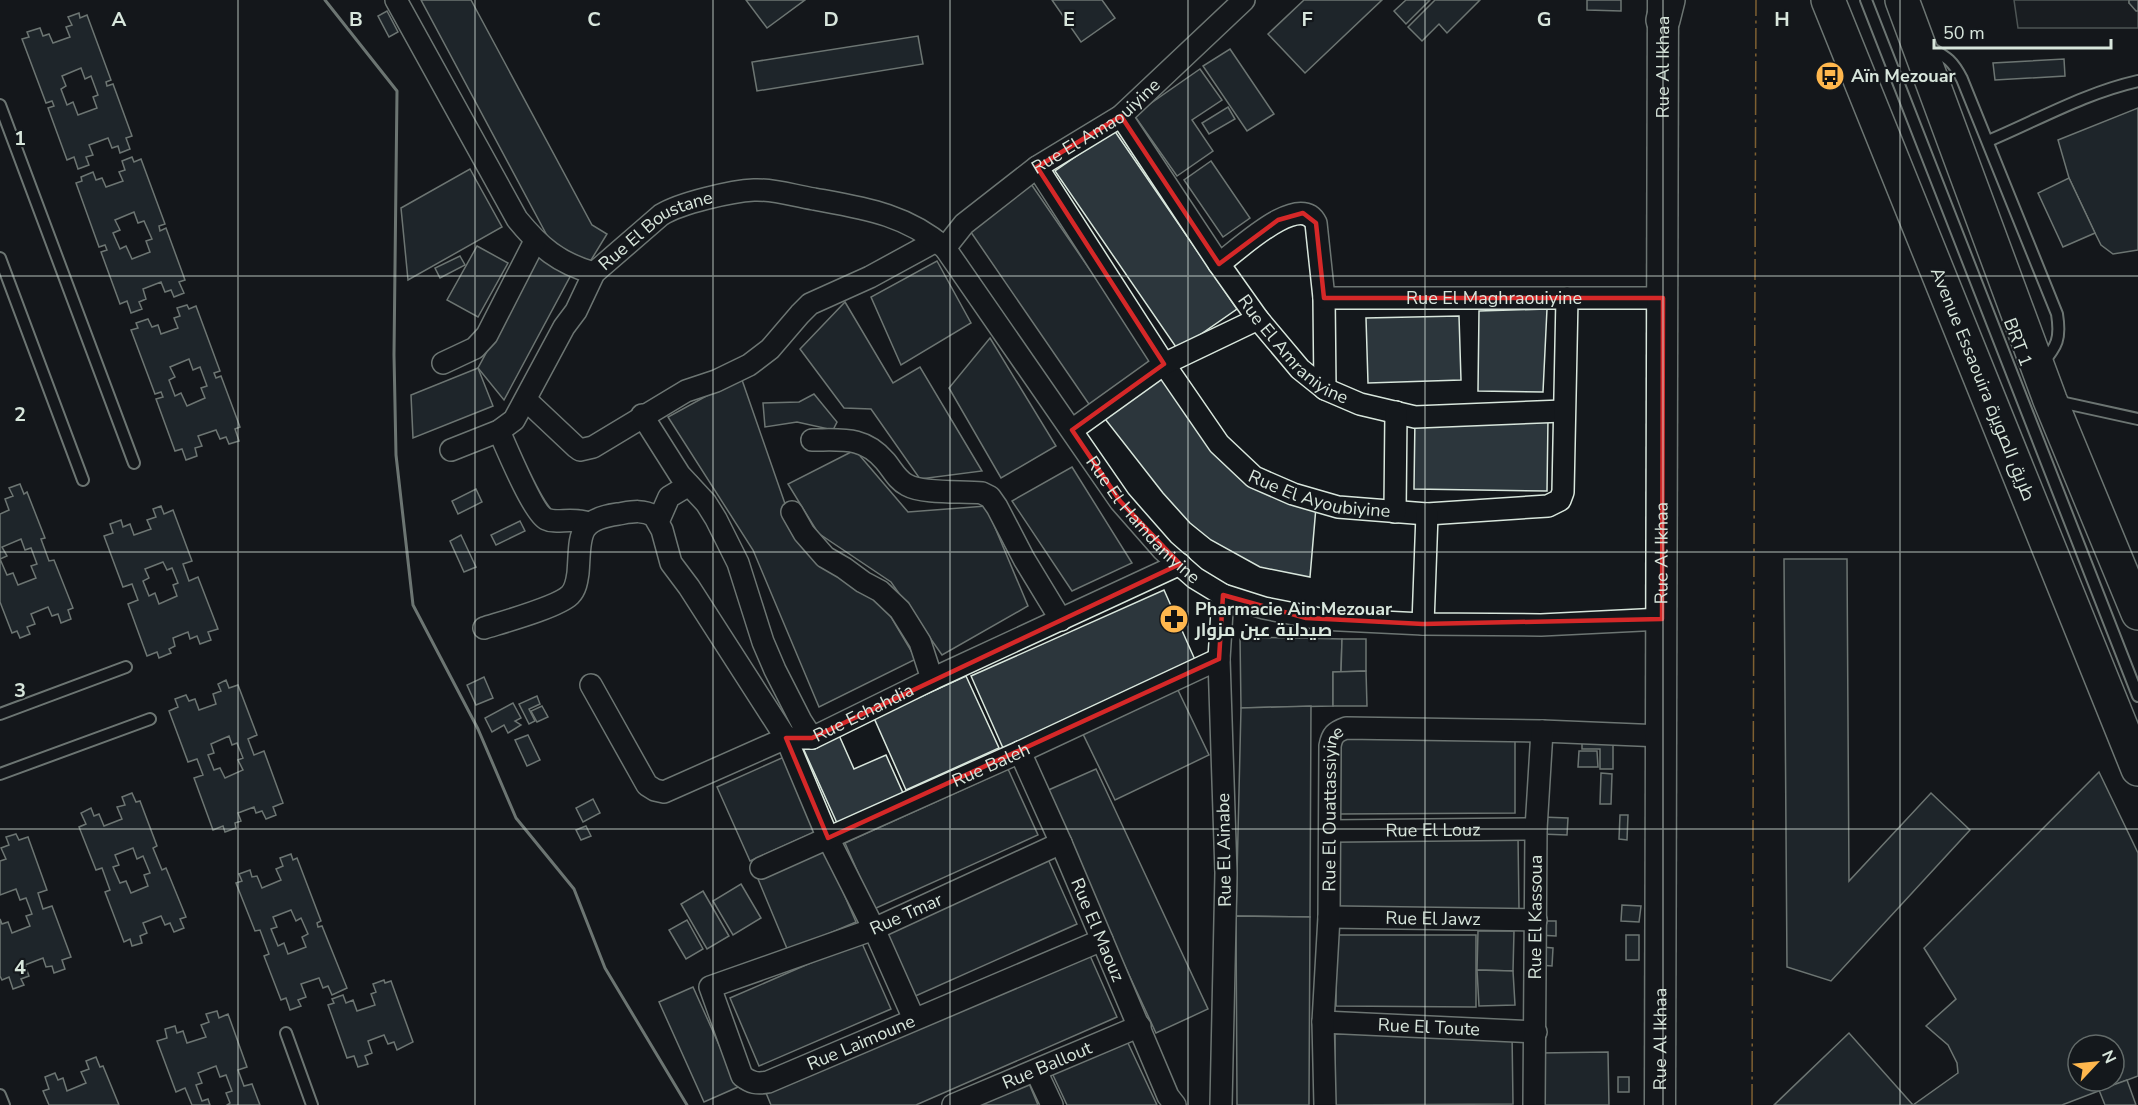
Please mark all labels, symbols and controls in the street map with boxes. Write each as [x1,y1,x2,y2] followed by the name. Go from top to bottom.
[112,6,127,33] text: A
[349,6,363,33] text: B
[587,6,601,33] text: C
[823,6,839,33] text: D
[1063,6,1075,33] text: E
[1301,6,1313,33] text: F
[1537,6,1551,33] text: G
[1774,6,1790,33] text: H
[1934,12,2111,50] scale bar
[1651,16,1675,118] street label: Rue Al Ikhaa
[1943,21,1985,45] text: 50 m
[1814,60,1846,92] bus stop icon: Aïn Mezouar
[1851,64,1956,88] place label: Aïn Mezouar
[1027,73,1165,180] street label: Rue El Amaouiyine
[14,125,26,152] text: 1
[593,185,715,276] street label: Rue El Boustane
[1925,264,2041,504] street label: Avenue Essaouira طريق الصويرة
[1406,286,1582,310] street label: Rue El Maghraouiyine
[1232,290,1352,410] street label: Rue El Amraniyine
[1998,314,2038,370] street label: BRT 1
[14,401,26,428] text: 2
[1080,451,1205,589] street label: Rue El Hamdaniyine
[1245,464,1391,523] street label: Rue El Ayoubiyine
[1649,502,1674,604] street label: Rue Al Ikhaa
[1194,597,1392,642] place label: Pharmacie Ain Mezouar صيدلية عين مزوار
[1158,603,1190,635] pharmacy icon: Pharmacie Ain Mezouar صيدلية عين مزوار
[14,677,26,704] text: 3
[809,678,918,748] street label: Rue Echahdia
[1317,719,1348,892] street label: Rue El Ouattassiyine
[948,737,1034,793] street label: Rue Baleh
[1211,793,1237,907] street label: Rue El Ainabe
[1385,818,1481,842] street label: Rue El Louz
[1523,855,1548,979] street label: Rue El Kassoua
[1065,874,1130,985] street label: Rue El Maouz
[866,887,947,941] street label: Rue Tmar
[1385,906,1481,931] street label: Rue El Jawz
[14,954,26,981] text: 4
[1648,988,1672,1090] street label: Rue Al Ikhaa
[803,1009,919,1076] street label: Rue Laimoune
[1377,1013,1481,1041] street label: Rue El Toute
[2066,1033,2126,1093] north arrow
[998,1035,1096,1095] street label: Rue Ballout
[2096,1047,2121,1067] text: N

